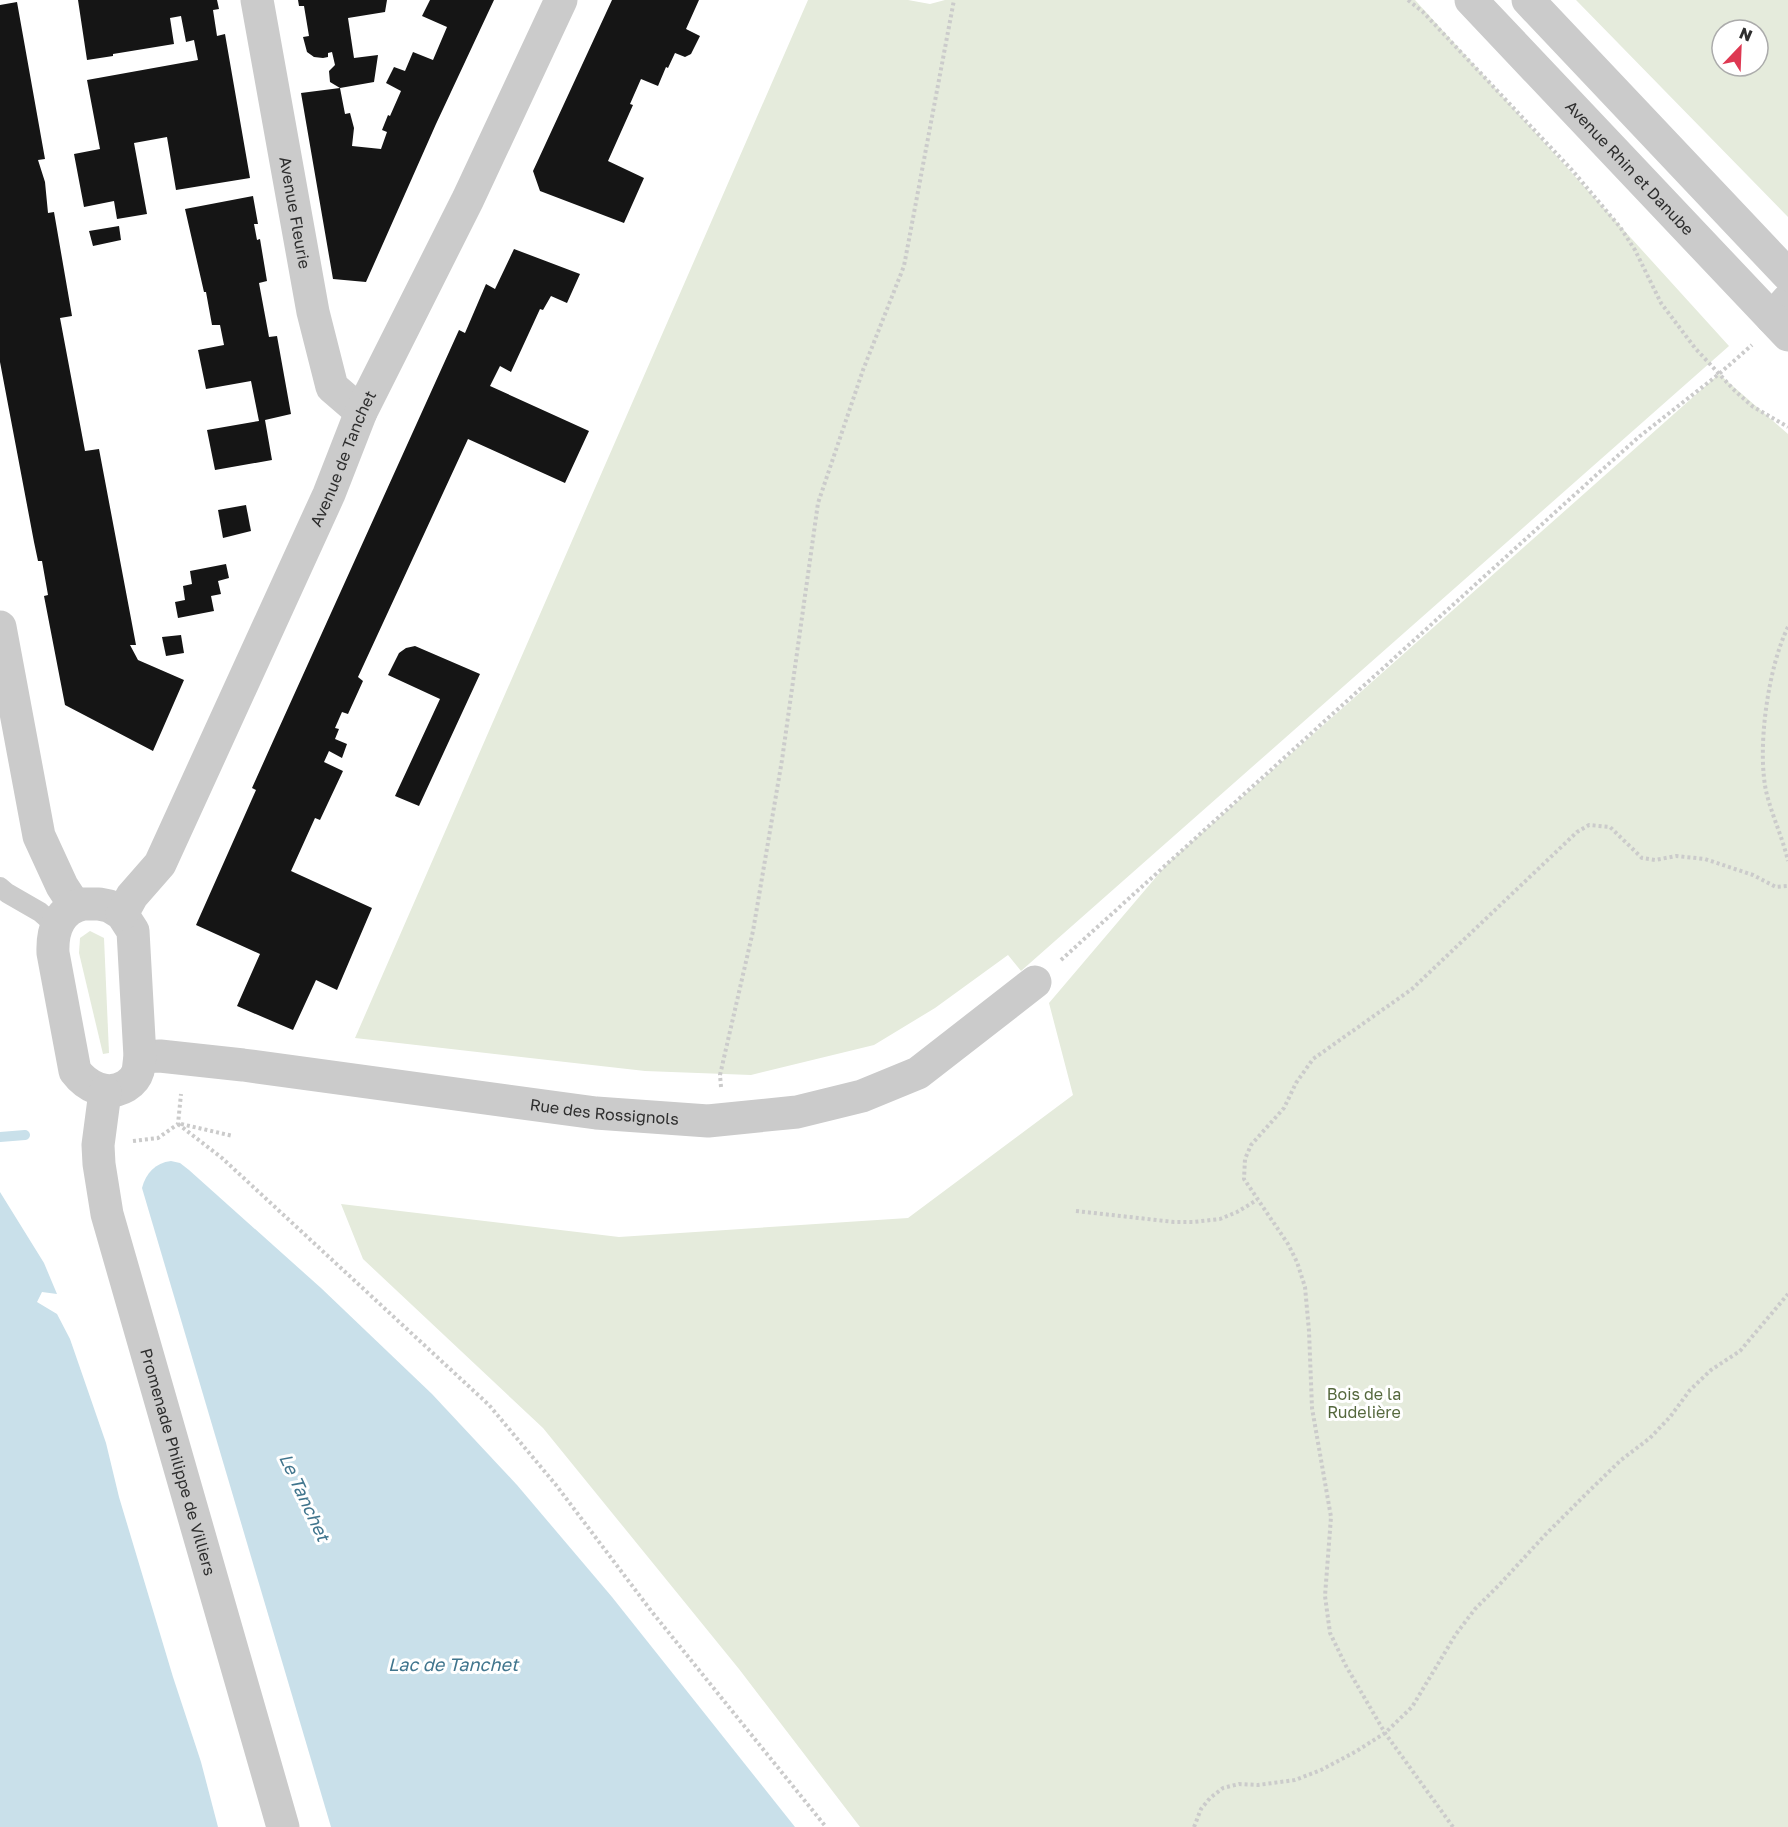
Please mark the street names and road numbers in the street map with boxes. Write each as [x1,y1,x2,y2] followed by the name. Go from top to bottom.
[1561,96,1698,239] street label: Avenue Rhin et Danube
[275,155,315,270] street label: Avenue Fleurie
[306,387,380,530] street label: Avenue de Tanchet
[529,1094,680,1129] street label: Rue des Rossignols
[136,1346,220,1578] street label: Promenade Philippe de Villiers

